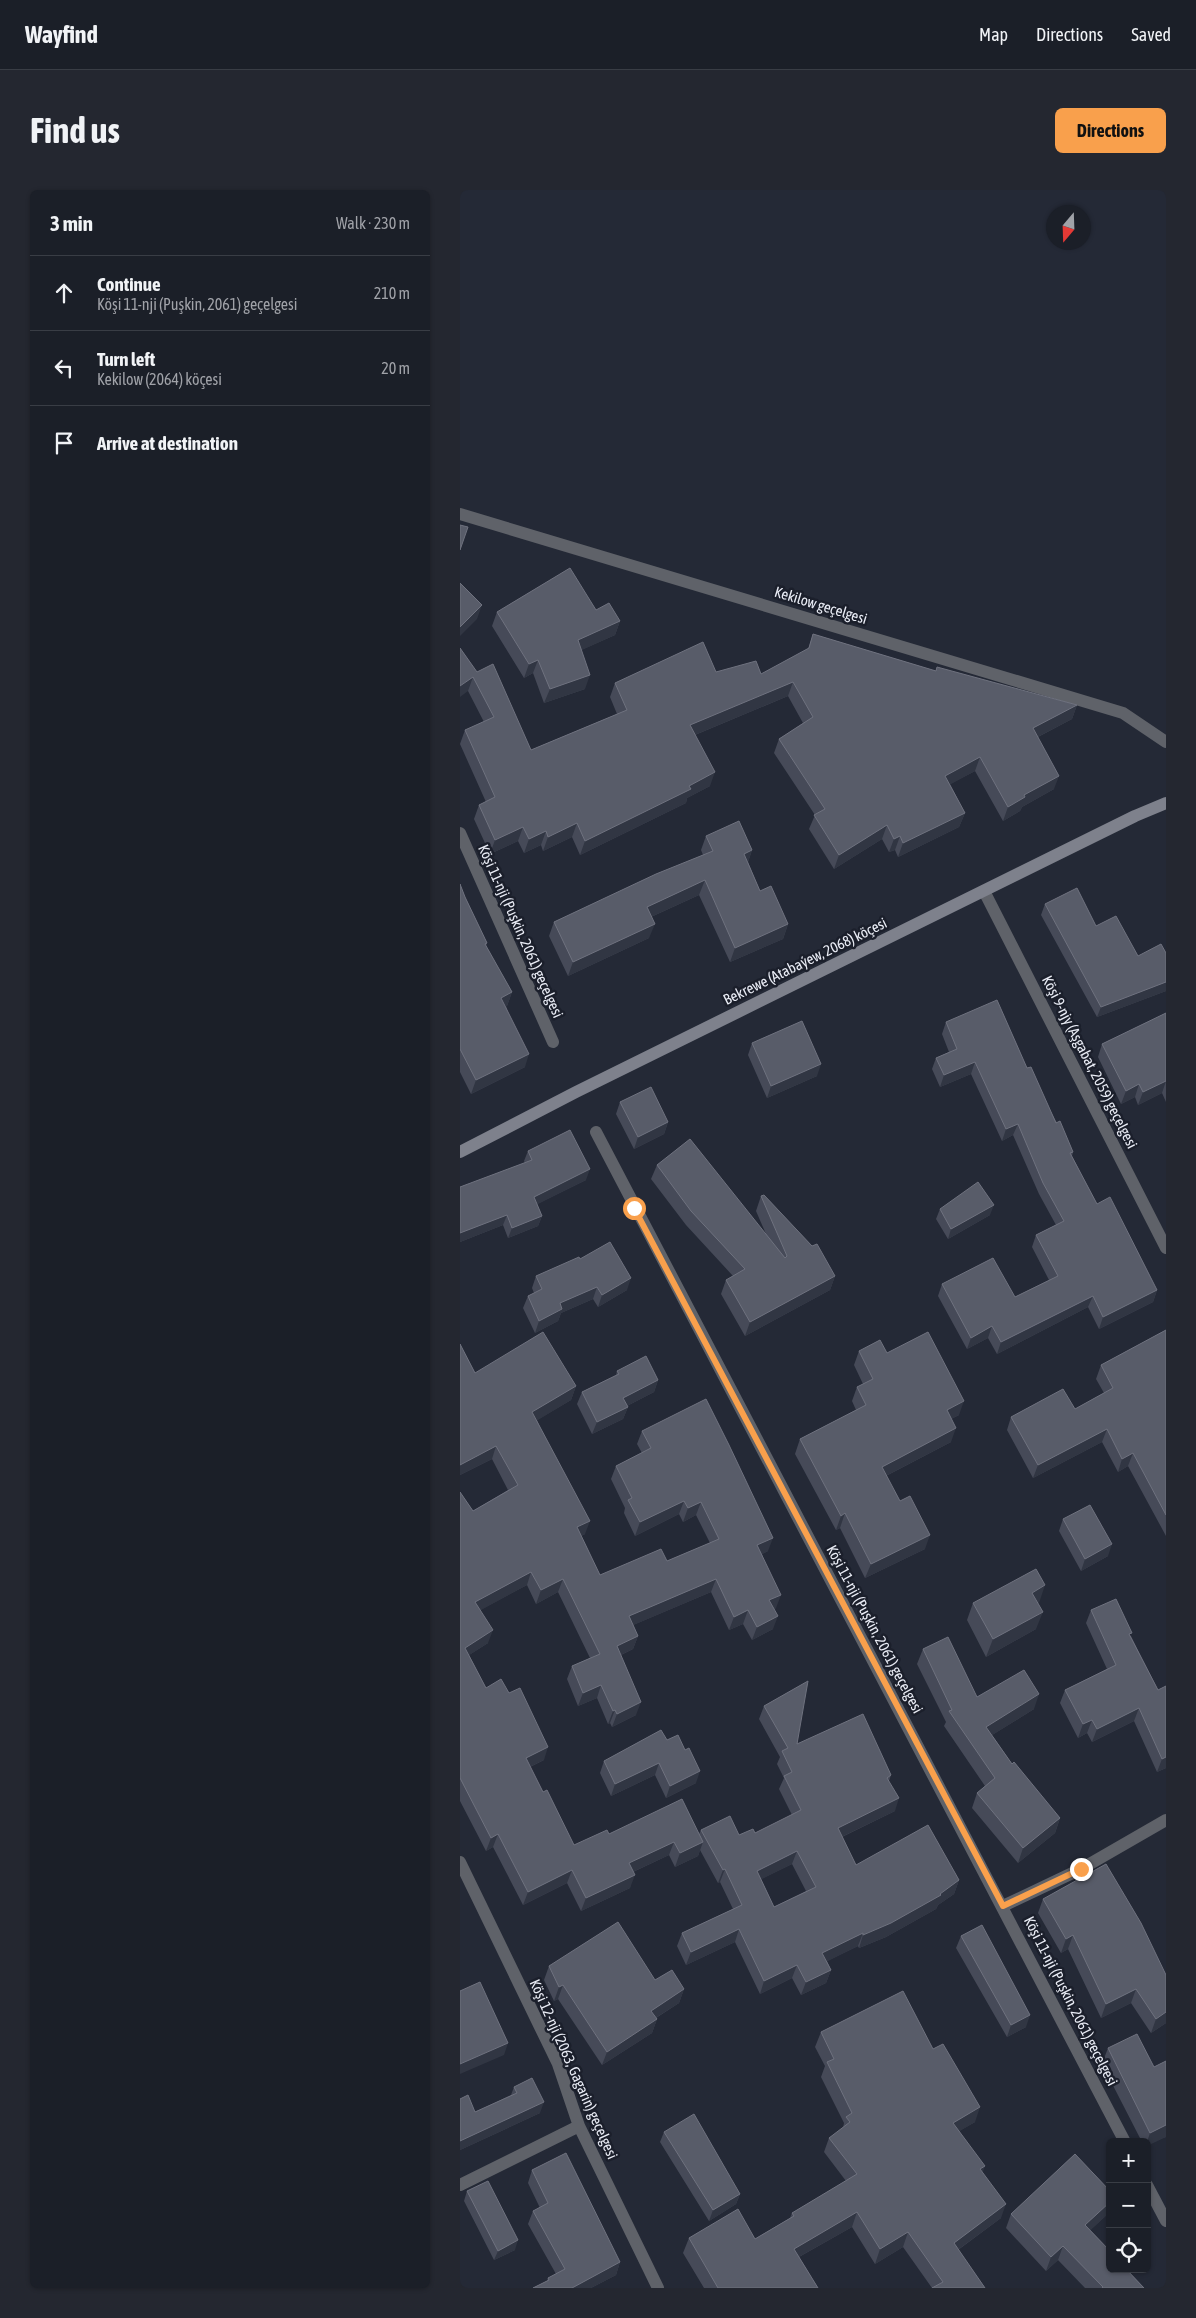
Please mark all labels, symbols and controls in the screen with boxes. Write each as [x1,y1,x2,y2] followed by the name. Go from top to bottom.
[25,21,98,48] text: Wayfind
[979,24,1008,45] text: Map
[1036,24,1103,45] text: Directions
[1131,24,1171,45] text: Saved
[1055,108,1166,153] button: Directions
[30,110,120,150] text: Find us
[1046,205,1091,250] north arrow
[50,211,93,235] text: 3 min
[336,214,410,232] text: Walk · 230 m
[97,273,161,295] text: Continue
[50,279,78,307] icon: ahead
[374,284,410,302] text: 210 m
[97,295,297,313] text: Köşi 11-nji (Puşkin, 2061) geçelgesi
[97,348,155,370] text: Turn left
[50,354,78,382] icon: left
[381,359,410,377] text: 20 m
[97,370,222,388] text: Kekilow (2064) köçesi
[50,429,78,457] icon: arrive
[97,432,238,454] text: Arrive at destination
[773,583,869,627] street label: Kekilow geçelgesi
[475,842,567,1020] street label: Köşi 11-nji (Puşkin, 2061) geçelgesi
[720,914,890,1008] street label: Bekrewe (Atabaýew, 2068) köçesi
[1039,973,1141,1151] street label: Köşi 9-njy (Aşgabat, 2059) geçelgesi
[623,1197,646,1220] route start
[823,1542,927,1716] street label: Köşi 11-nji (Puşkin, 2061) geçelgesi
[1070,1858,1093,1881] route end
[1021,1913,1121,2089] street label: Köşi 11-nji (Puşkin, 2061) geçelgesi
[527,1976,621,2162] street label: Köşi 12-nji (2063, Gagarin) geçelgesi
[1106,2138,1151,2273] map controls
[1106,2138,1151,2183] button: +
[1106,2183,1151,2228] button: −
[1106,2228,1151,2273] button: locate

